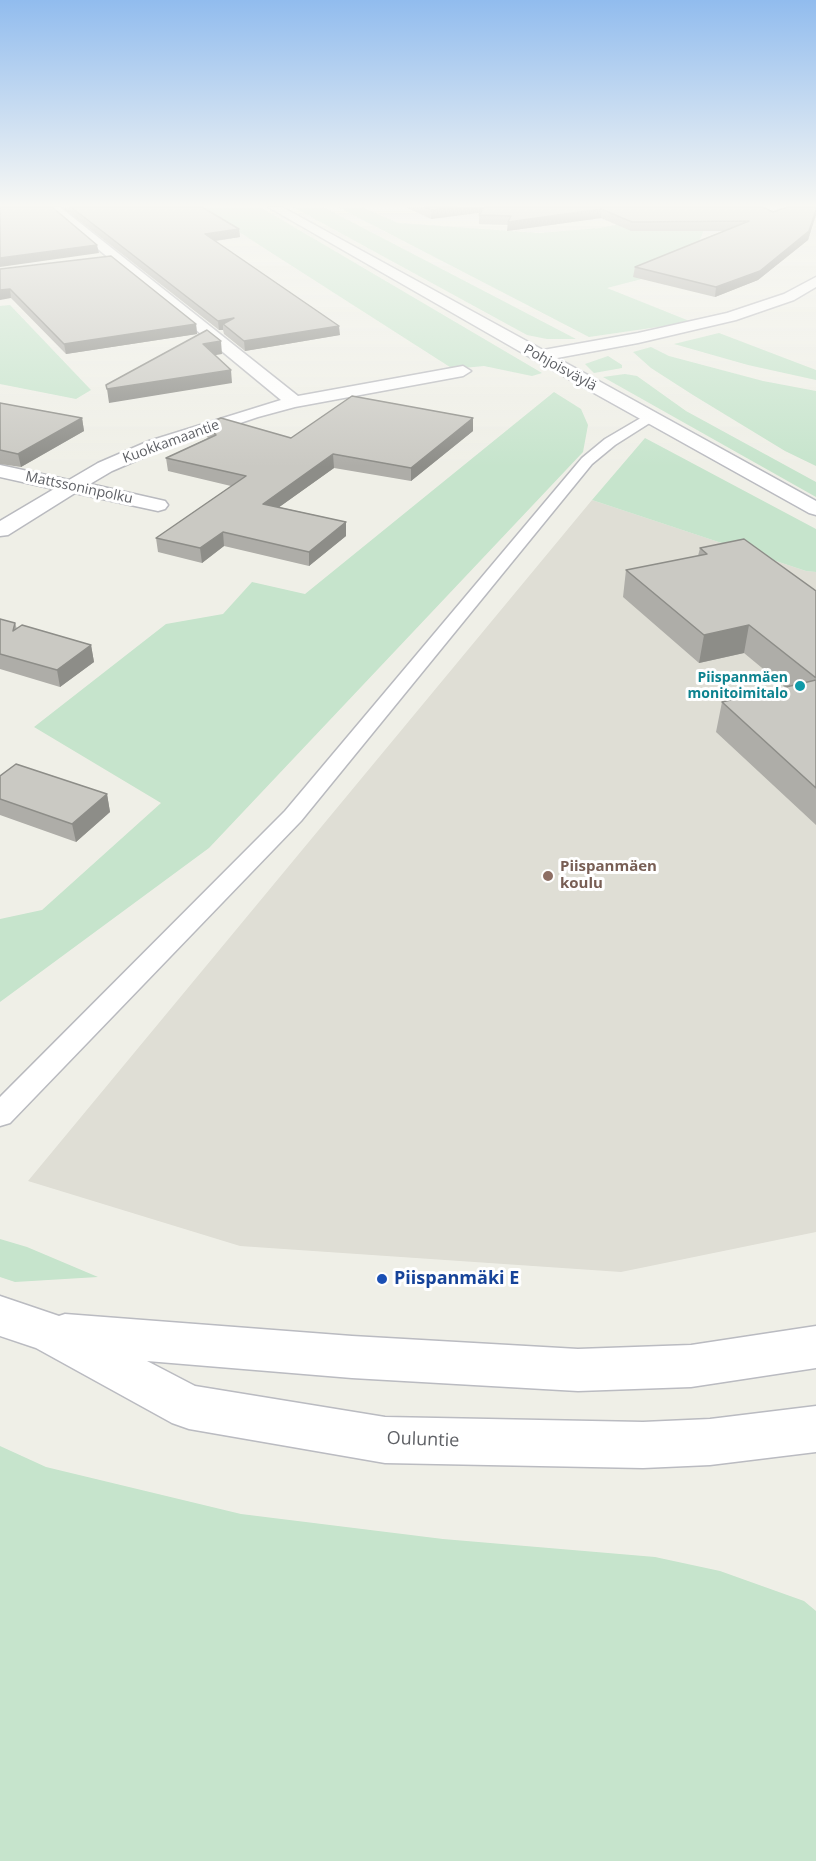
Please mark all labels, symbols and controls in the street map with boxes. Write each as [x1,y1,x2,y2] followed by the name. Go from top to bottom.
[521,341,599,395] street label: Pohjoisväylä
[120,417,222,467] street label: Kuokkamaantie
[24,468,134,508] street label: Mattssoninpolku
[688,670,788,702] place label: Piispanmäen monitoimitalo
[793,679,807,693] marker: Piispanmäen monitoimitalo
[560,858,657,893] place label: Piispanmäen koulu
[541,869,555,883] marker: Piispanmäen koulu
[394,1268,519,1290] place label: Piispanmäki E
[375,1272,389,1286] marker: Piispanmäki E
[386,1428,460,1452] street label: Ouluntie

